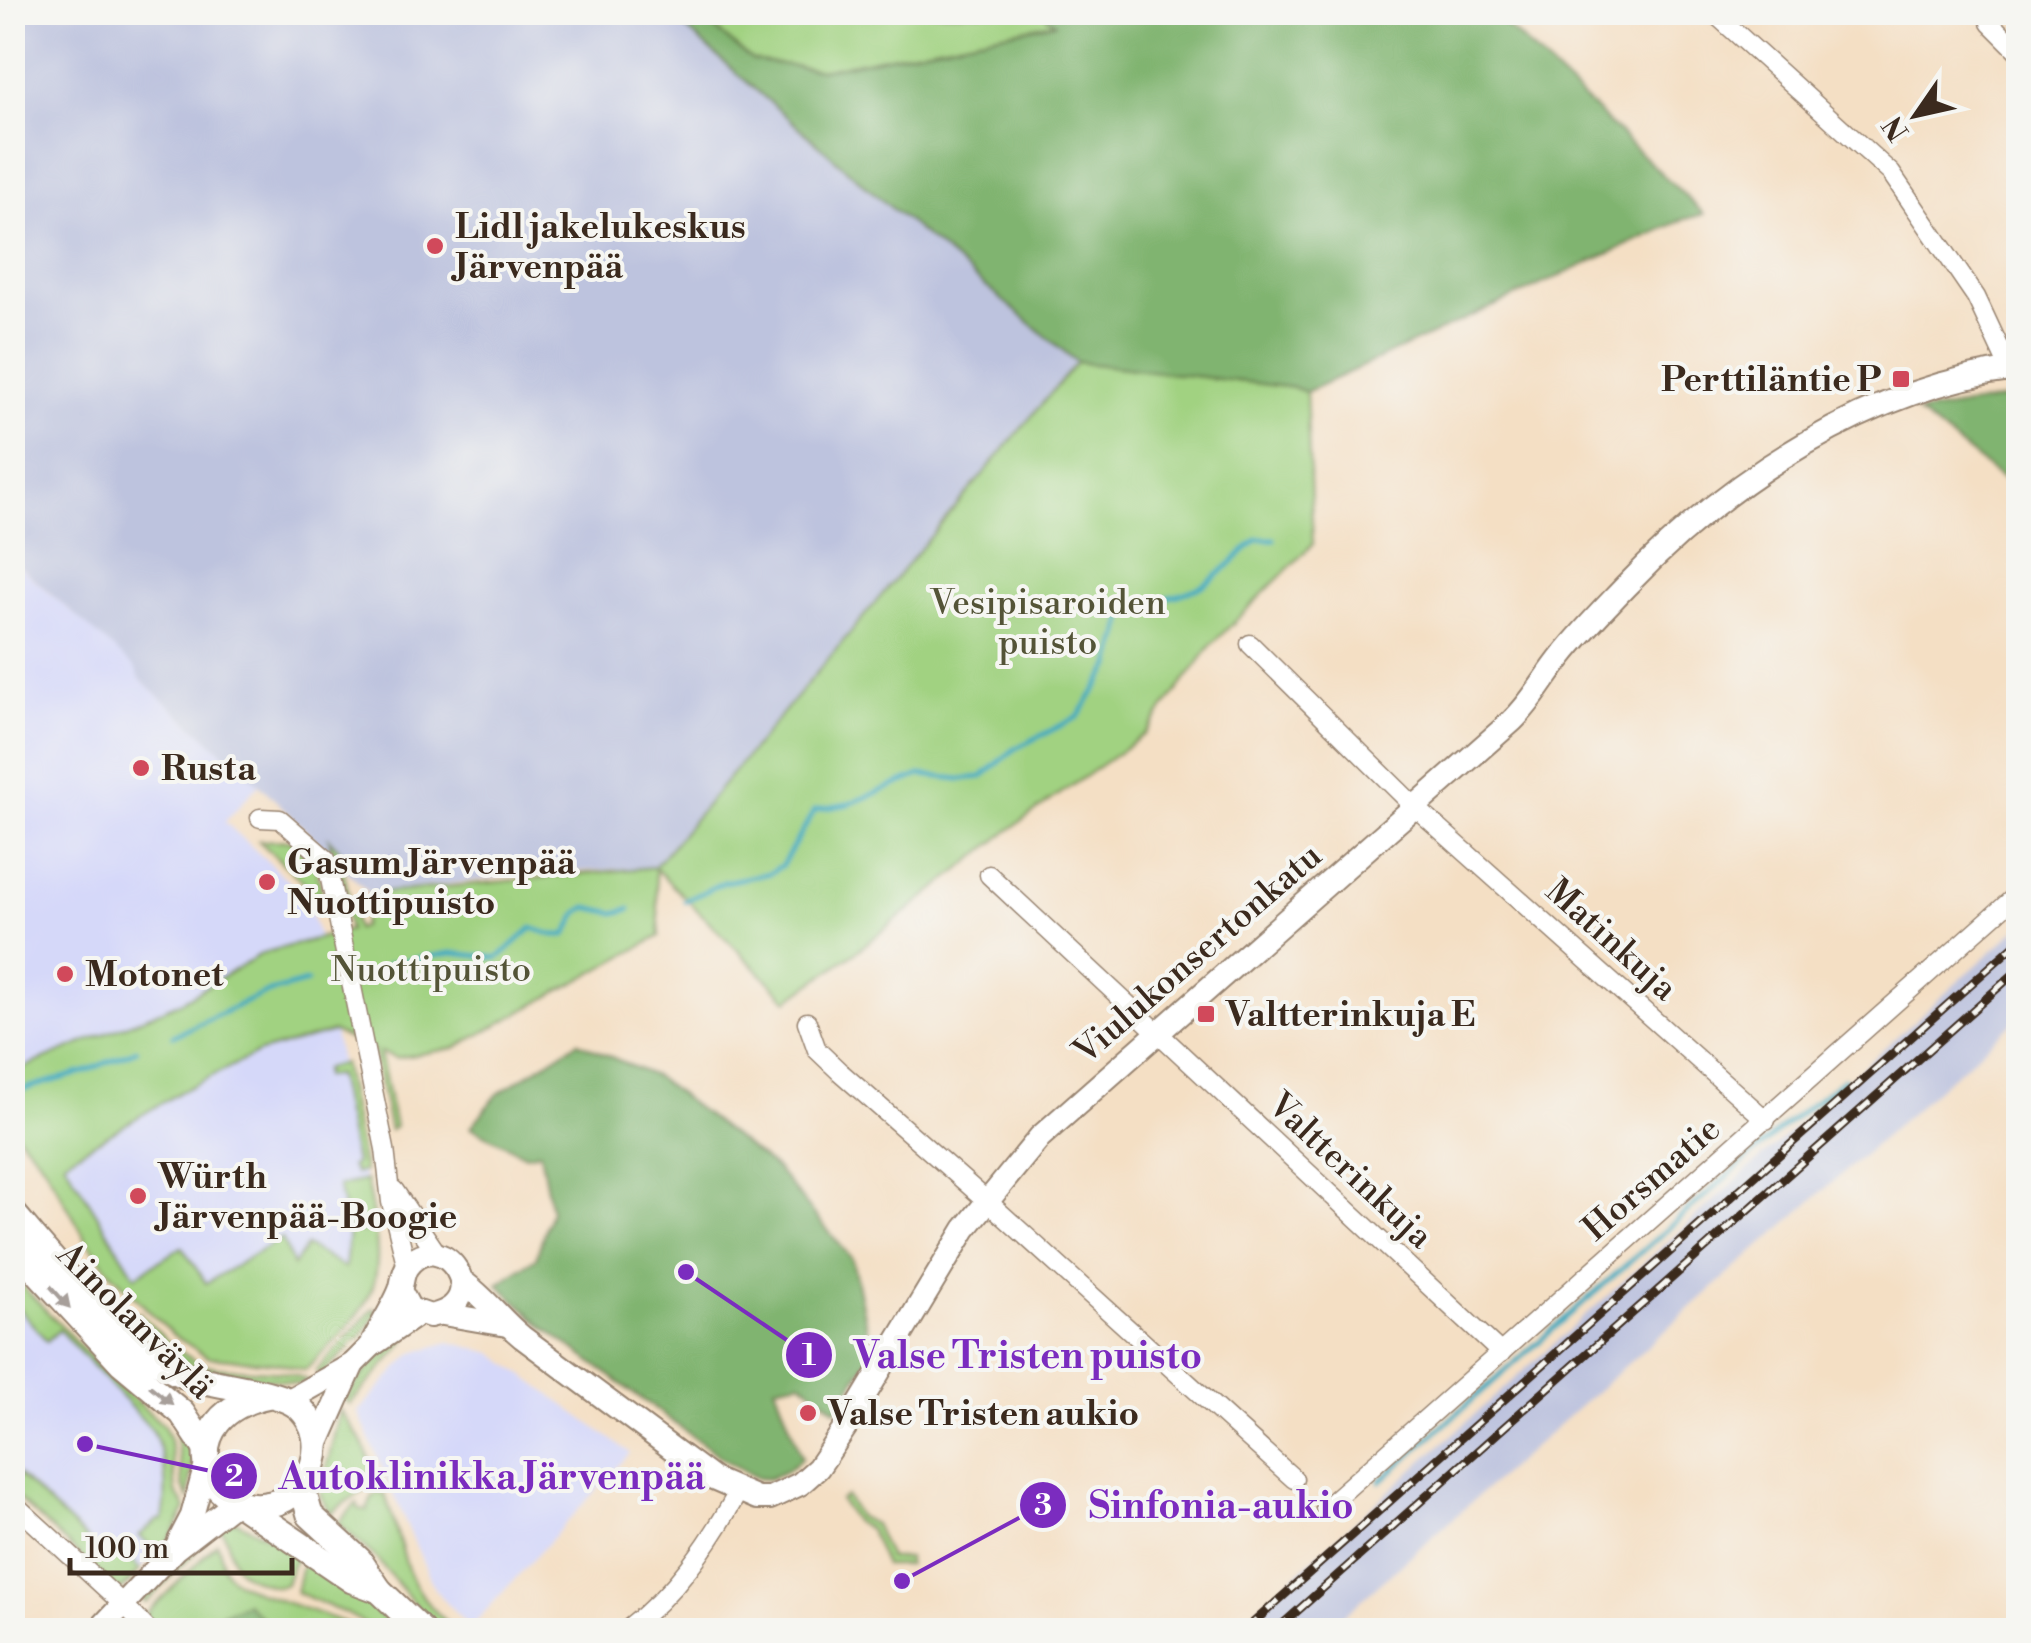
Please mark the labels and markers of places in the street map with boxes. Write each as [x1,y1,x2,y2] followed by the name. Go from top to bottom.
[450,206,746,289] place label: Lidl jakelukeskus Järvenpää
[424,235,446,257] marker: Lidl jakelukeskus Järvenpää
[1661,359,1881,402] place label: Perttiläntie P
[1890,368,1912,390] marker: Perttiläntie P
[161,748,257,791] place label: Rusta
[130,757,152,779] marker: Rusta
[287,842,577,925] place label: Gasum Järvenpää Nuottipuisto
[256,871,278,893] marker: Gasum Järvenpää Nuottipuisto
[85,954,224,997] place label: Motonet
[54,963,76,985] marker: Motonet
[1225,994,1475,1037] place label: Valtterinkuja E
[1195,1003,1217,1025] marker: Valtterinkuja E
[153,1156,457,1239] place label: Würth Järvenpää-Boogie
[127,1185,149,1207] marker: Würth Järvenpää-Boogie
[784,1321,1222,1389] callout: Valse Tristen puisto
[827,1393,1139,1436] place label: Valse Tristen aukio
[797,1402,819,1424] marker: Valse Tristen aukio
[209,1442,726,1510] callout: Autoklinikka Järvenpää
[1018,1471,1373,1539] callout: Sinfonia-aukio

